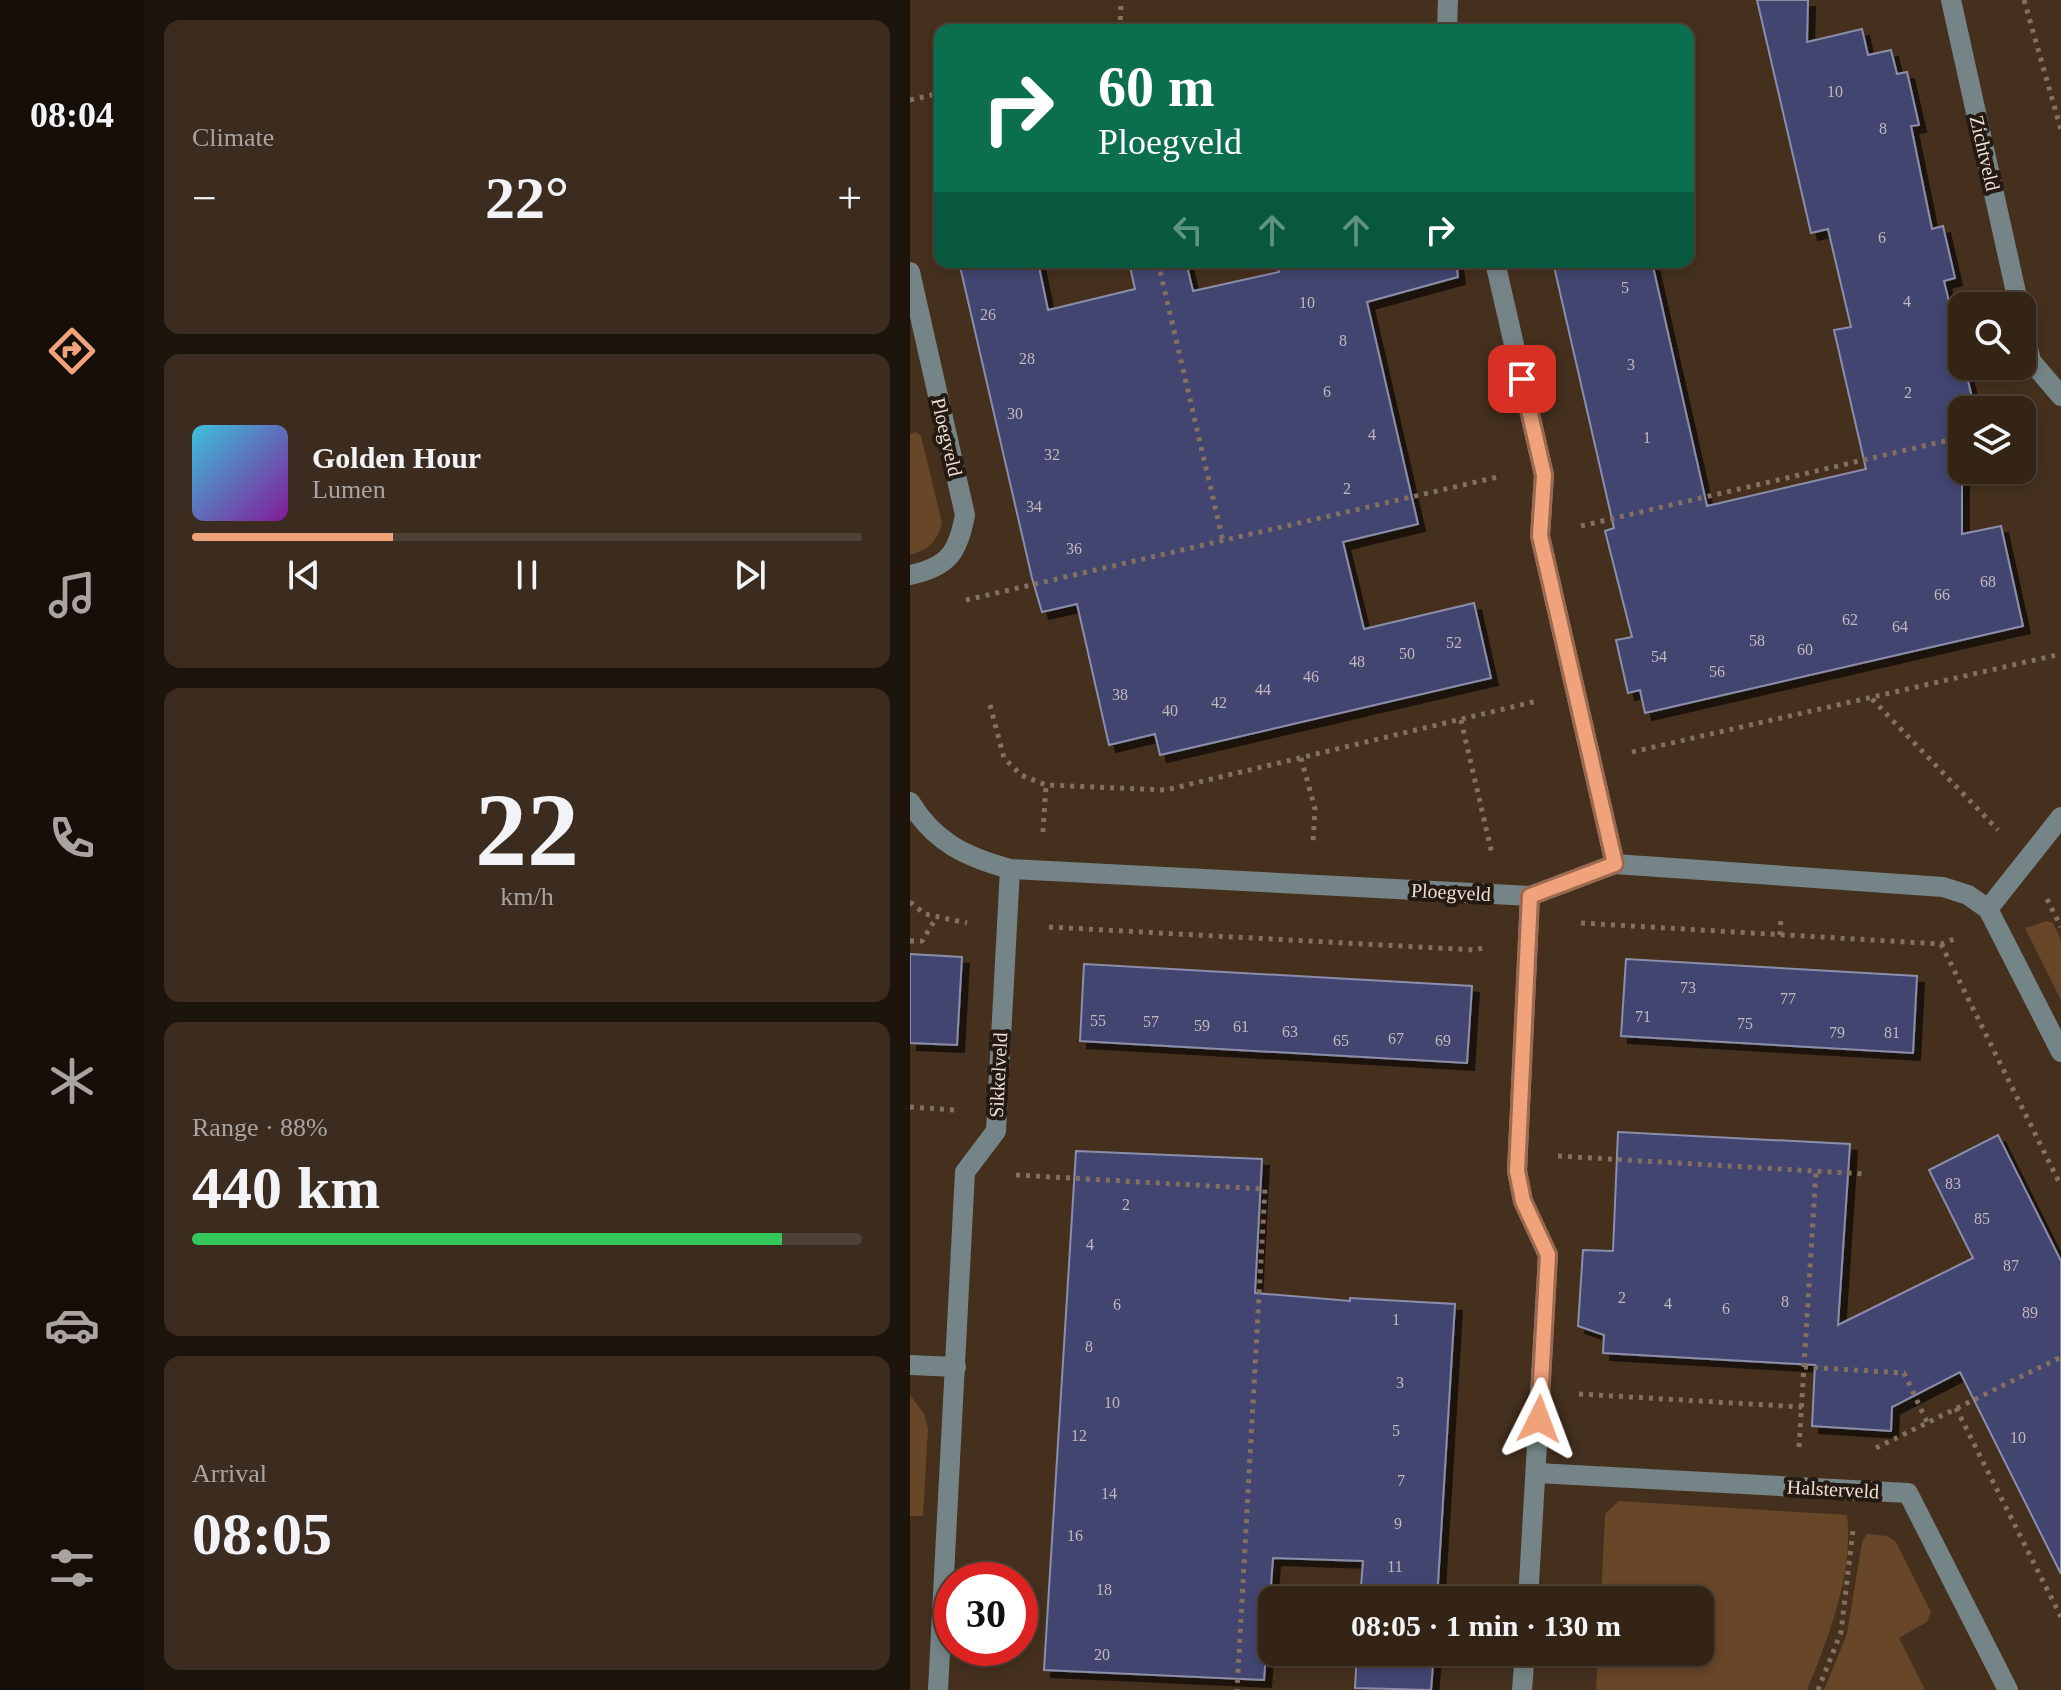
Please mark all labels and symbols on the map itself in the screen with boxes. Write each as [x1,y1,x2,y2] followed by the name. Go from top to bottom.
[1827,83,1843,100] house number: 10
[1966,113,2004,193] street label: Zichtveld
[1879,120,1887,137] house number: 8
[1878,229,1886,246] house number: 6
[1621,279,1629,296] house number: 5
[1903,293,1911,310] house number: 4
[1299,294,1315,311] house number: 10
[980,306,996,323] house number: 26
[1339,332,1347,349] house number: 8
[1488,345,1556,413] pin
[1019,350,1035,367] house number: 28
[1627,356,1635,373] house number: 3
[1323,383,1331,400] house number: 6
[1904,384,1912,401] house number: 2
[926,396,967,479] street label: Ploegveld
[1007,405,1023,422] house number: 30
[1368,426,1376,443] house number: 4
[1643,429,1651,446] house number: 1
[1044,446,1060,463] house number: 32
[1343,480,1351,497] house number: 2
[1026,498,1042,515] house number: 34
[1066,540,1082,557] house number: 36
[1980,573,1996,590] house number: 68
[1934,586,1950,603] house number: 66
[1842,611,1858,628] house number: 62
[1892,618,1908,635] house number: 64
[1749,632,1765,649] house number: 58
[1446,634,1462,651] house number: 52
[1797,641,1813,658] house number: 60
[1399,645,1415,662] house number: 50
[1651,648,1667,665] house number: 54
[1349,653,1365,670] house number: 48
[1709,663,1725,680] house number: 56
[1303,668,1319,685] house number: 46
[1255,681,1271,698] house number: 44
[1112,686,1128,703] house number: 38
[1211,694,1227,711] house number: 42
[1162,702,1178,719] house number: 40
[1410,879,1492,906] street label: Ploegveld
[1680,979,1696,996] house number: 73
[1780,990,1796,1007] house number: 77
[1635,1008,1651,1025] house number: 71
[1090,1012,1106,1029] house number: 55
[1143,1013,1159,1030] house number: 57
[1737,1015,1753,1032] house number: 75
[1194,1017,1210,1034] house number: 59
[1233,1018,1249,1035] house number: 61
[1282,1023,1298,1040] house number: 63
[1829,1024,1845,1041] house number: 79
[1884,1024,1900,1041] house number: 81
[1388,1030,1404,1047] house number: 67
[985,1032,1011,1118] street label: Sikkelveld
[1333,1032,1349,1049] house number: 65
[1435,1032,1451,1049] house number: 69
[1945,1175,1961,1192] house number: 83
[1122,1196,1130,1213] house number: 2
[1974,1210,1990,1227] house number: 85
[1086,1236,1094,1253] house number: 4
[2003,1257,2019,1274] house number: 87
[1618,1289,1626,1306] house number: 2
[1781,1293,1789,1310] house number: 8
[1664,1295,1672,1312] house number: 4
[1113,1296,1121,1313] house number: 6
[1722,1300,1730,1317] house number: 6
[2022,1304,2038,1321] house number: 89
[1392,1311,1400,1328] house number: 1
[1085,1338,1093,1355] house number: 8
[1396,1374,1404,1391] house number: 3
[1497,1377,1581,1461] position arrow
[1104,1394,1120,1411] house number: 10
[1392,1422,1400,1439] house number: 5
[1071,1427,1087,1444] house number: 12
[2010,1429,2026,1446] house number: 10
[1397,1472,1405,1489] house number: 7
[1786,1476,1880,1502] street label: Halsterveld
[1101,1485,1117,1502] house number: 14
[1394,1515,1402,1532] house number: 9
[1067,1527,1083,1544] house number: 16
[1387,1558,1403,1575] house number: 11
[934,1562,1038,1666] speed limit sign: 30
[1096,1581,1112,1598] house number: 18
[1094,1646,1110,1663] house number: 20

